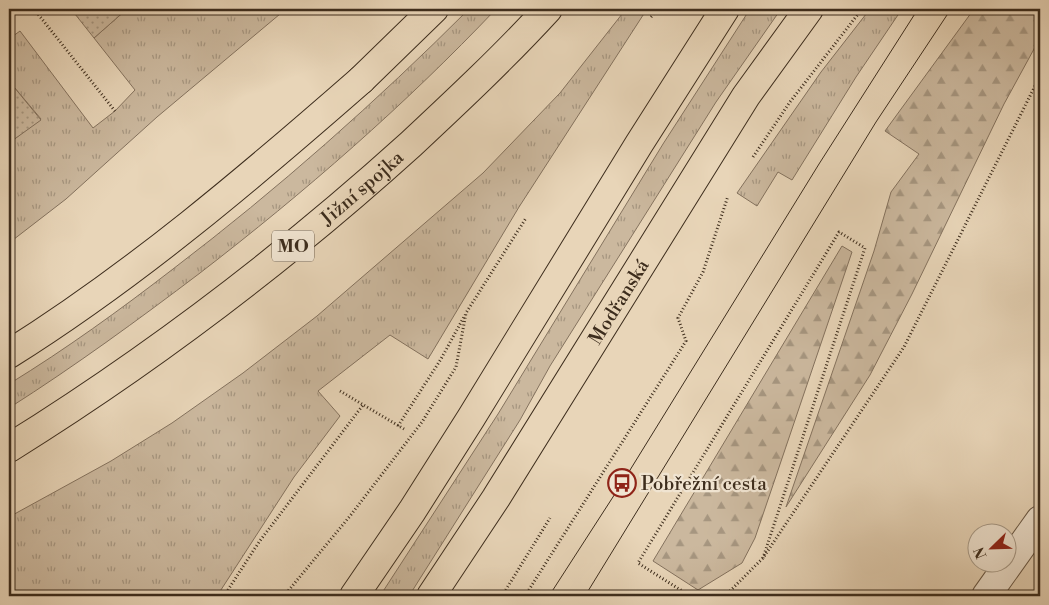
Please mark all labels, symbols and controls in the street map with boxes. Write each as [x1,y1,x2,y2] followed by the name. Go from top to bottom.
[315,145,409,231] street label: Jižní spojka
[272,230,314,262] road number: MO
[584,255,655,349] street label: Modřanská
[607,468,637,498] bus stop icon: Pobřežní cesta
[641,472,767,496] place label: Pobřežní cesta
[966,522,1016,572] north arrow
[971,544,991,561] text: N

